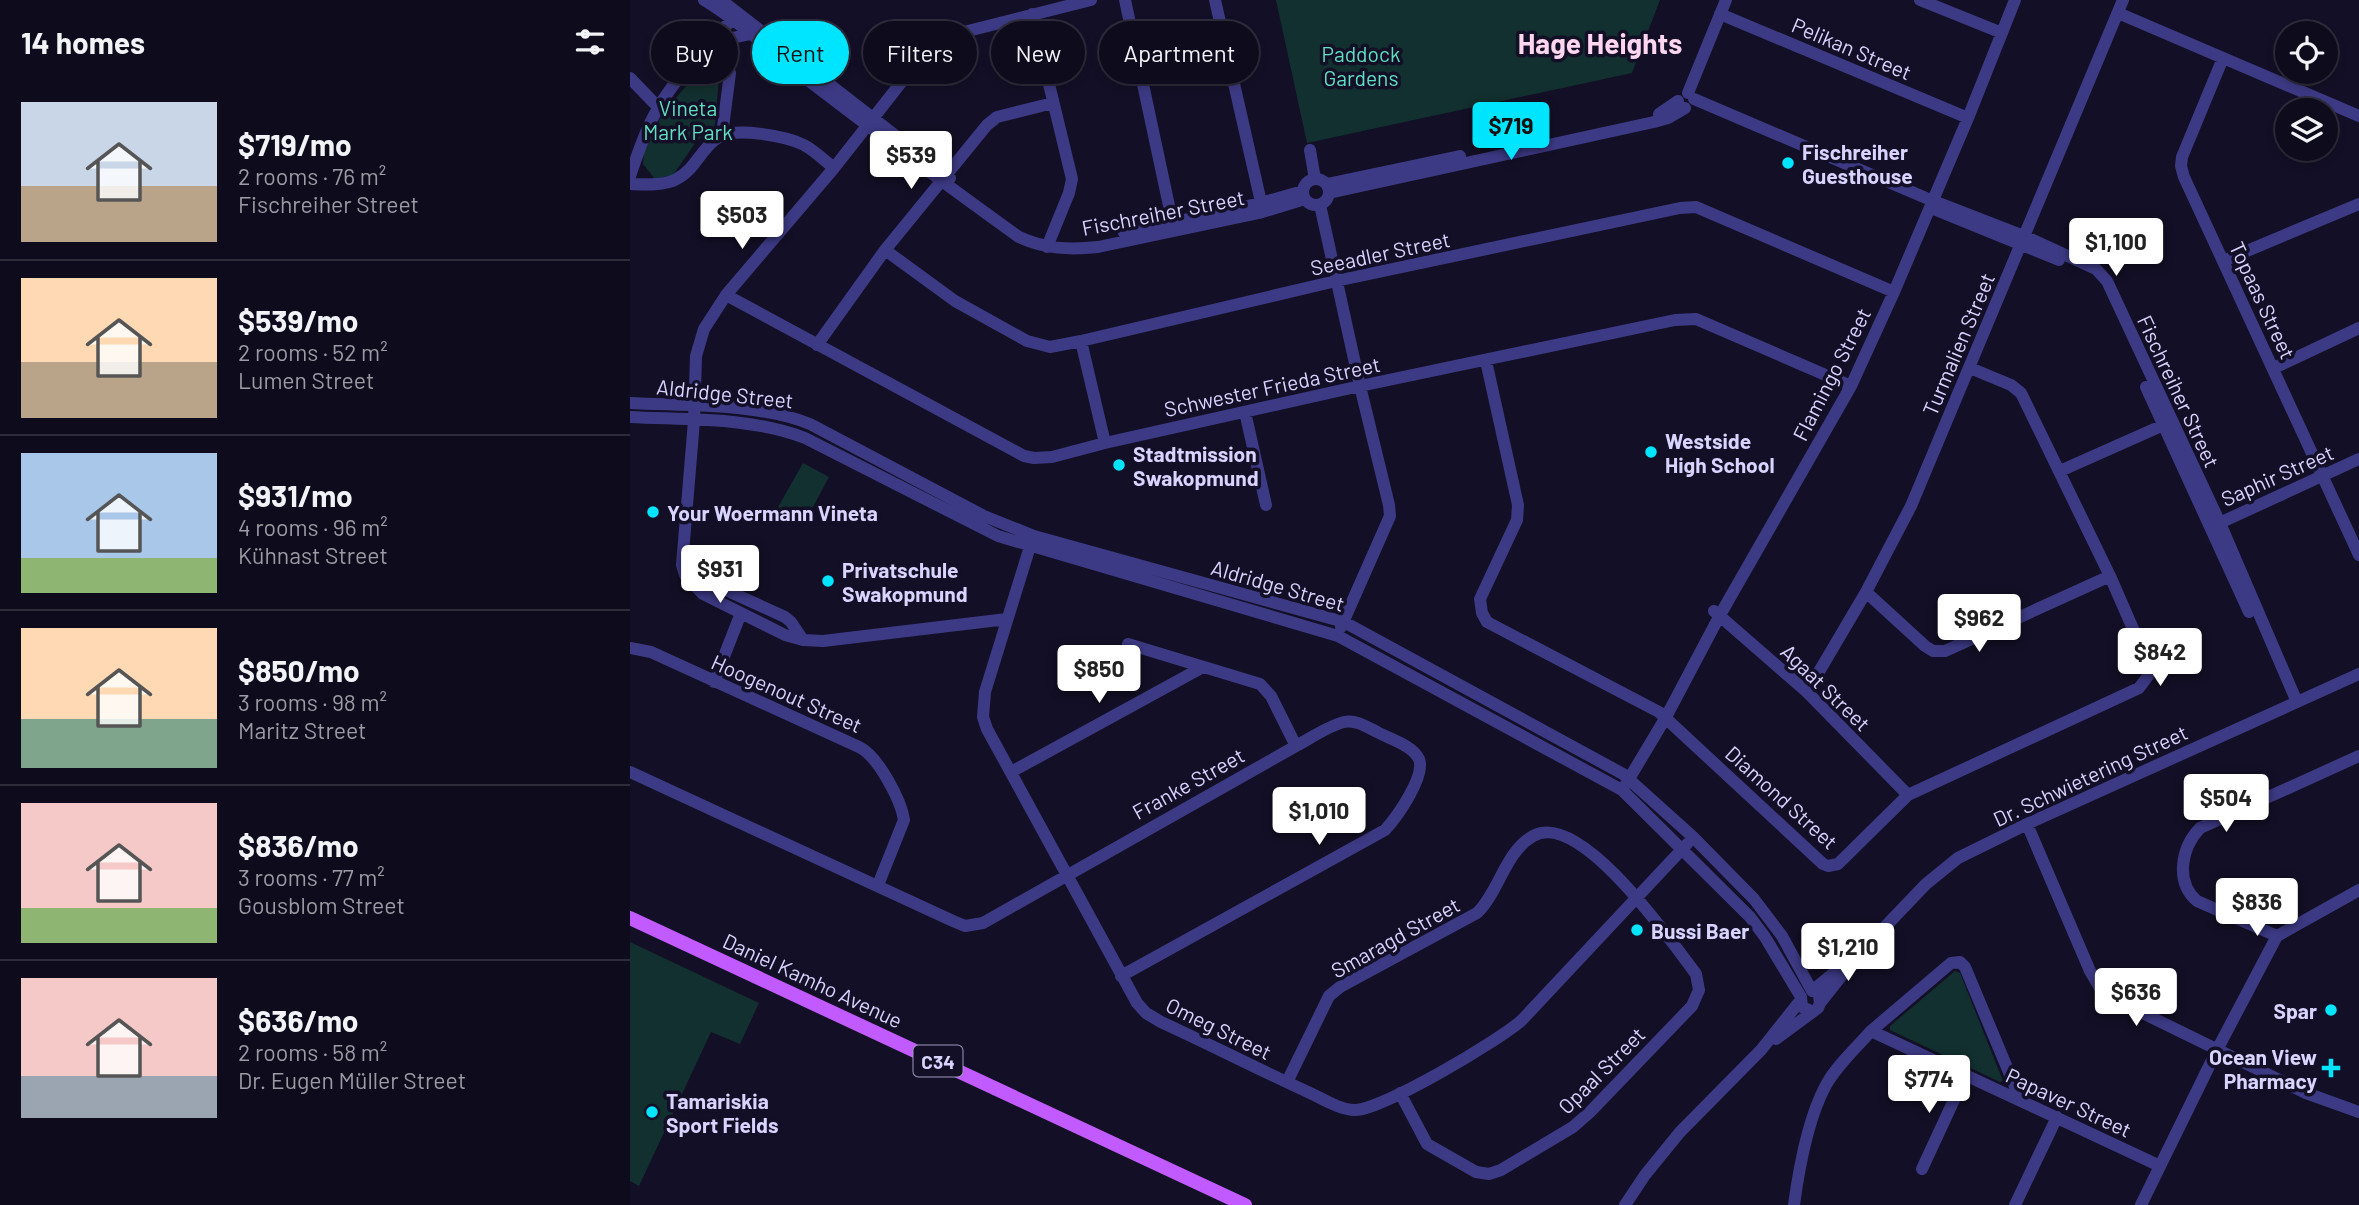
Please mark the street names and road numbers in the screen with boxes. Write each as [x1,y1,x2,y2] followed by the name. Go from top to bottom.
[1789,12,1915,84] street label: Pelikan Street
[1080,184,1246,240] street label: Fischreiher Street
[1308,226,1452,280] street label: Seeadler Street
[2225,237,2301,363] street label: Topaas Street
[1917,269,1999,419] street label: Turmalien Street
[1787,303,1875,445] street label: Flamingo Street
[2133,311,2225,471] street label: Fischreiher Street
[1162,351,1382,421] street label: Schwester Frieda Street
[655,373,795,413] street label: Aldridge Street
[2217,439,2337,511] street label: Saphir Street
[1208,554,1348,616] street label: Aldridge Street
[1776,638,1876,736] street label: Agaat Street
[708,649,866,737] street label: Hoogenout Street
[1989,719,2191,831] street label: Dr. Schwietering Street
[1721,740,1843,854] street label: Diamond Street
[1128,742,1248,824] street label: Franke Street
[1326,891,1464,983] street label: Smaragd Street
[719,927,907,1033] street label: Daniel Kamho Avenue
[1162,992,1276,1064] street label: Omeg Street
[1552,1021,1650,1119] street label: Opaal Street
[914,1046,962,1077] road number: C34
[2002,1062,2136,1142] street label: Papaver Street

